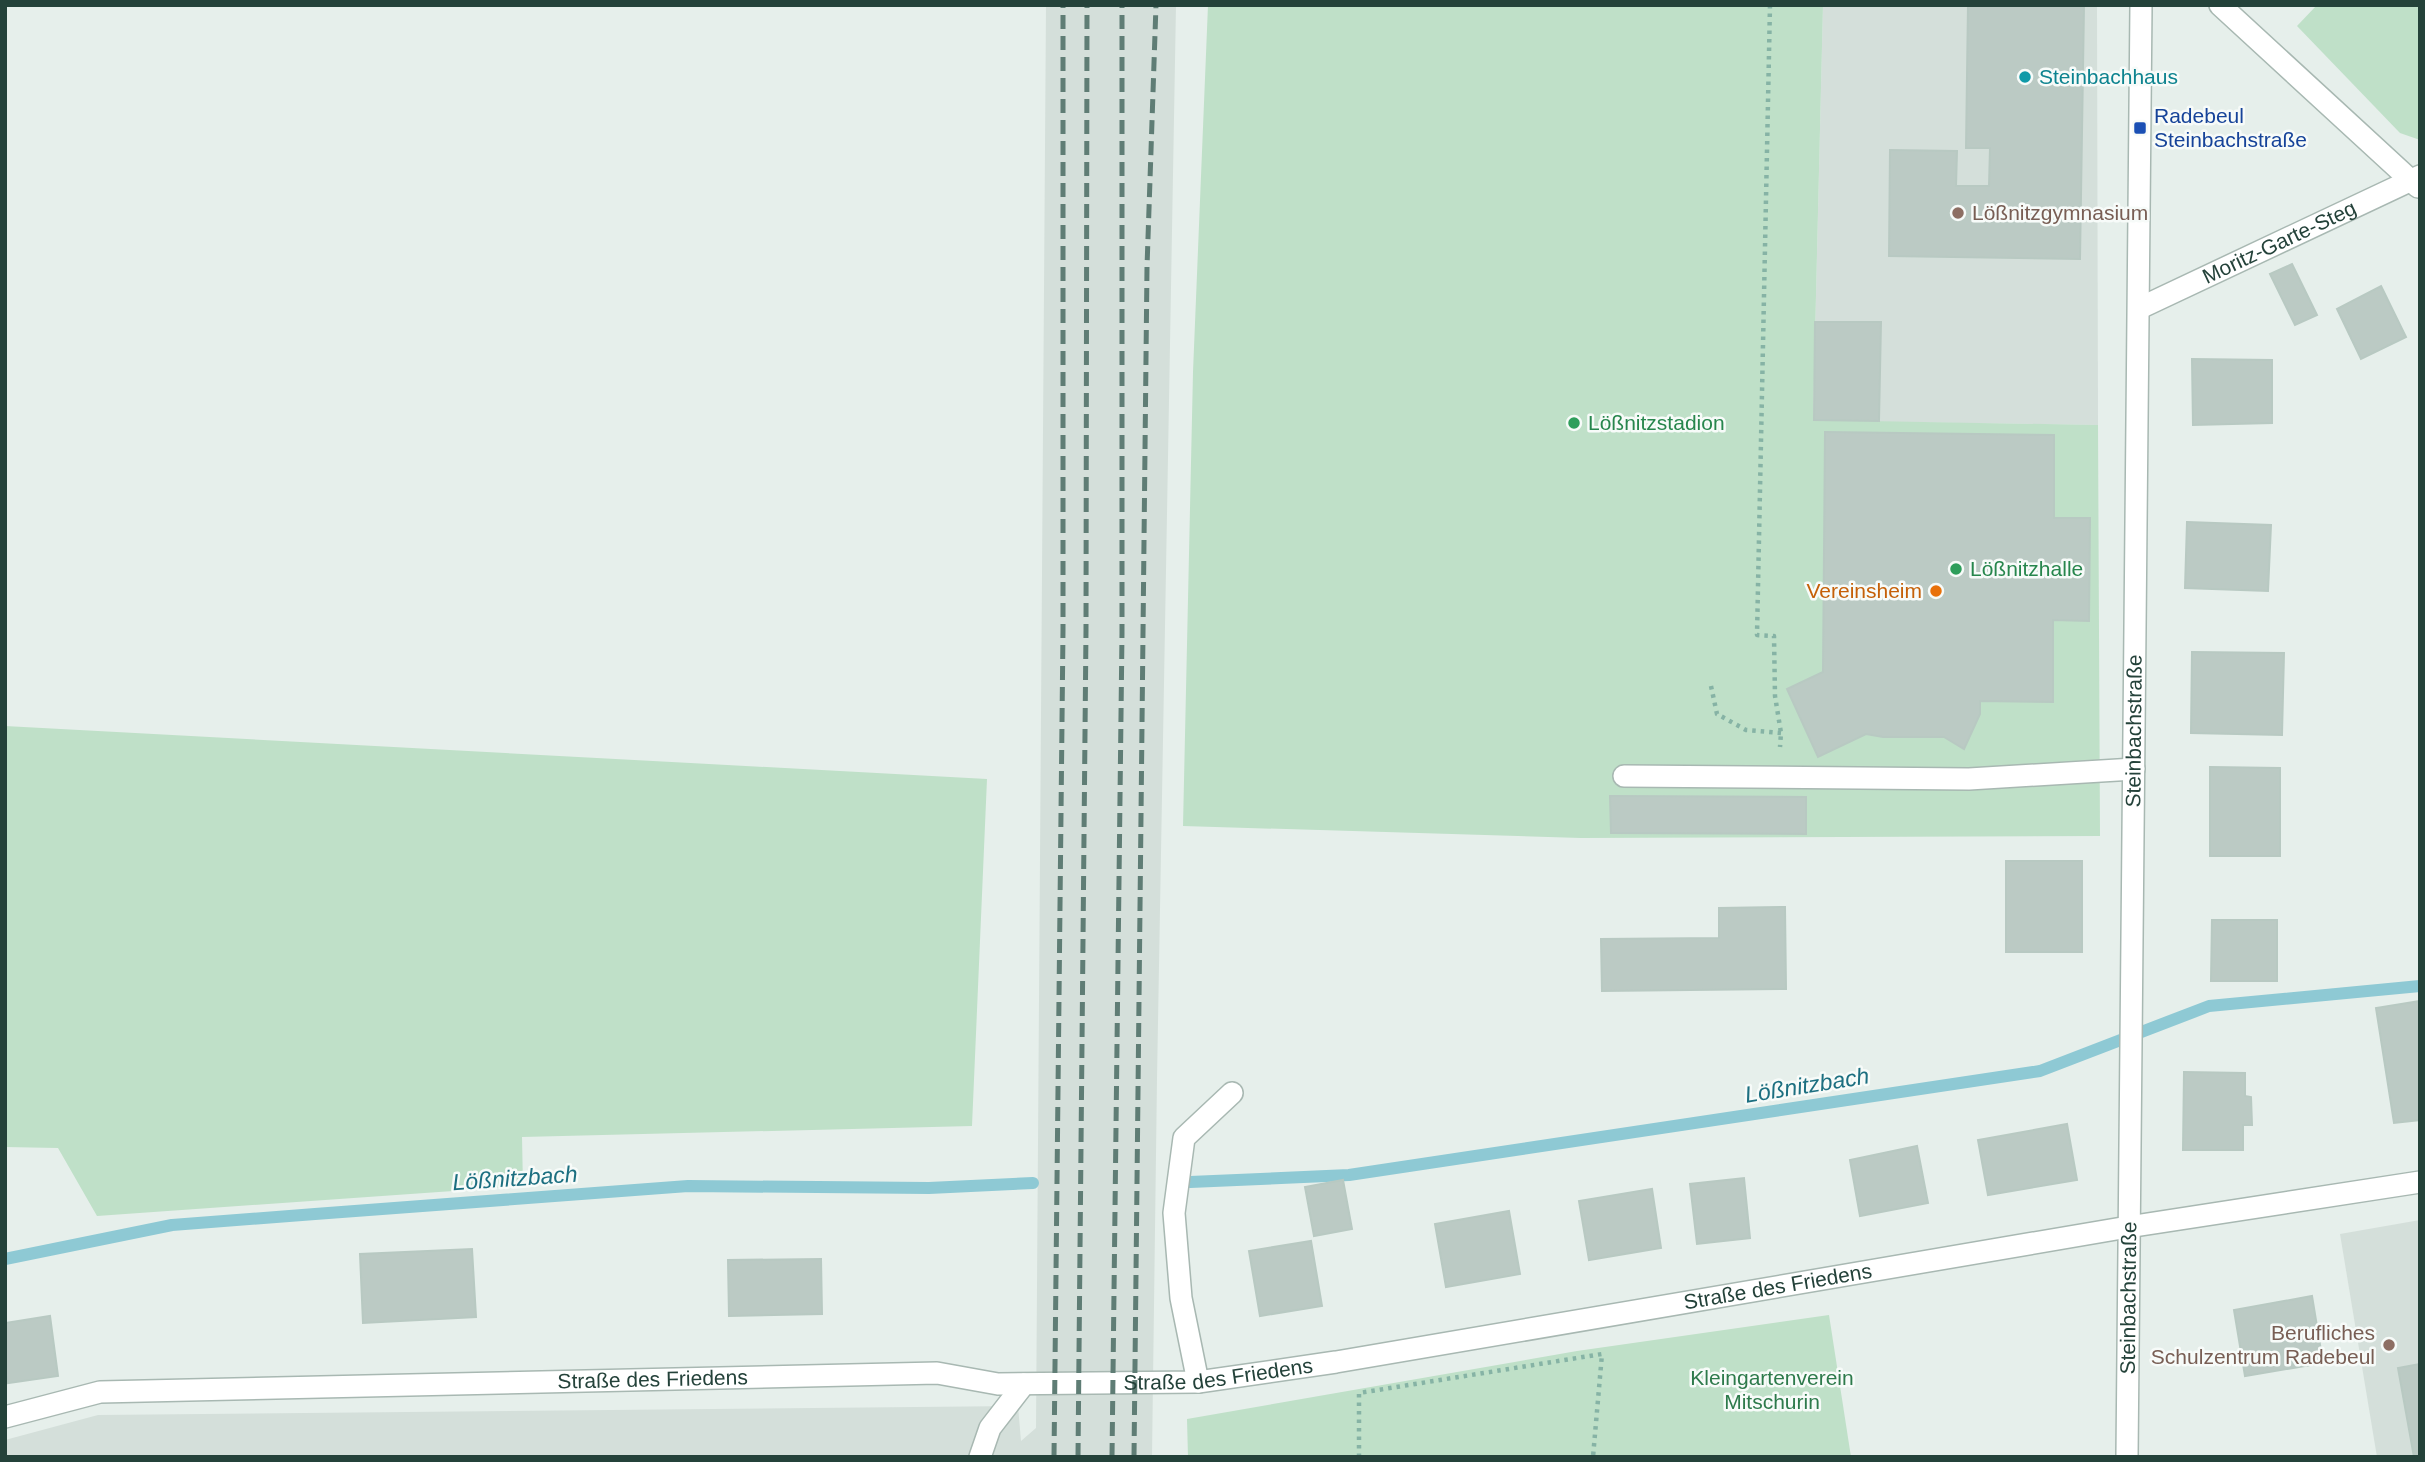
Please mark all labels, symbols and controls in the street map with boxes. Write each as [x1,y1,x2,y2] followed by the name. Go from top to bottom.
[2039,65,2178,88] place label: Steinbachhaus
[2017,69,2033,85] marker: Steinbachhaus
[2154,104,2307,151] place label: Radebeul Steinbachstraße
[2132,120,2148,136] marker: Radebeul Steinbachstraße
[2199,196,2360,288] street label: Moritz-Garte-Steg
[1972,201,2148,224] place label: Lößnitzgymnasium
[1950,205,1966,221] marker: Lößnitzgymnasium
[1588,411,1725,434] place label: Lößnitzstadion
[1566,415,1582,431] marker: Lößnitzstadion
[1970,557,2083,580] place label: Lößnitzhalle
[1948,561,1964,577] marker: Lößnitzhalle
[1806,579,1922,602] place label: Vereinsheim
[1928,583,1944,599] marker: Vereinsheim
[2121,654,2146,808] street label: Steinbachstraße
[1743,1062,1871,1108] water label: Lößnitzbach
[452,1161,578,1195] water label: Lößnitzbach
[2116,1221,2140,1375] street label: Steinbachstraße
[1682,1259,1873,1314] street label: Straße des Friedens
[2151,1321,2375,1368] place label: Berufliches Schulzentrum Radebeul
[2381,1337,2397,1353] marker: Berufliches Schulzentrum Radebeul
[1123,1354,1314,1394] street label: Straße des Friedens
[557,1365,748,1393] street label: Straße des Friedens
[1690,1366,1854,1413] park label: Kleingartenverein Mitschurin

